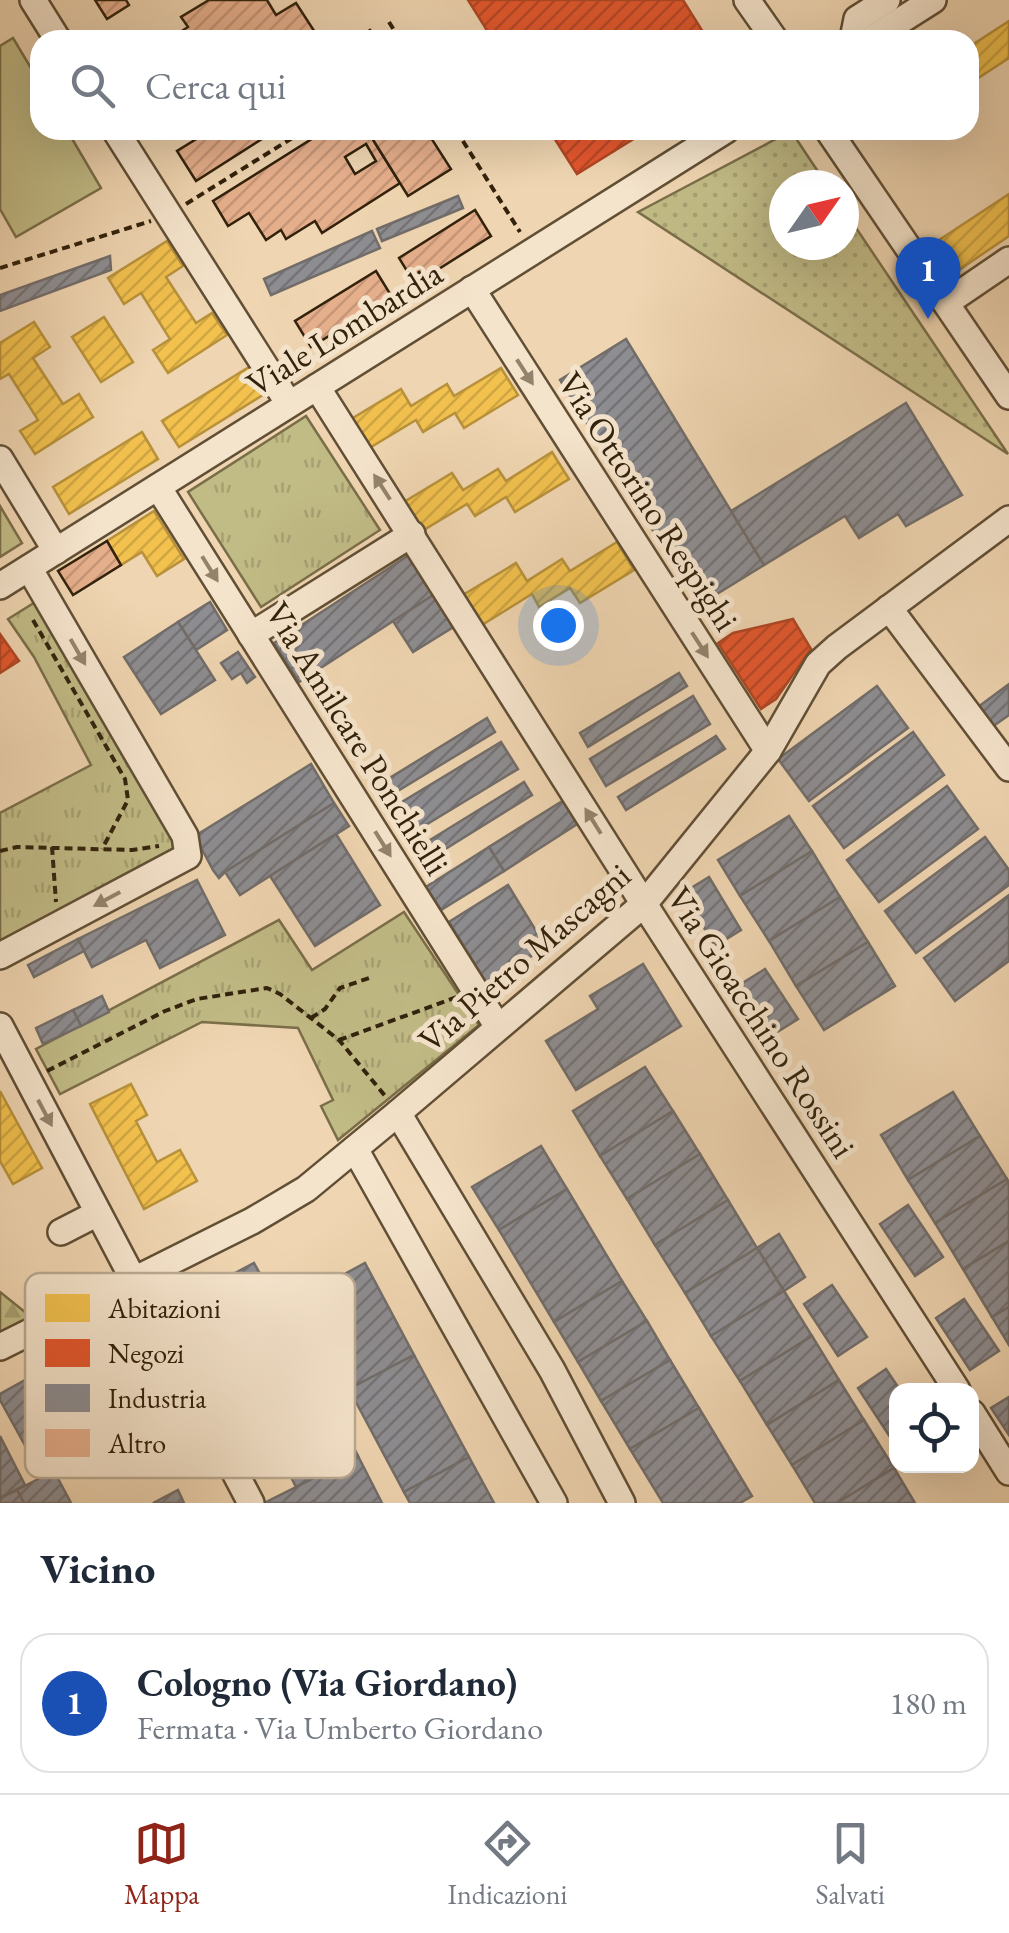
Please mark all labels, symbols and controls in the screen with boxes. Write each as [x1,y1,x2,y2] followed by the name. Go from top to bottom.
[30,30,979,140] search box
[65,58,120,113] icon: search
[145,61,286,110] text: Cerca qui
[769,170,859,260] north arrow
[896,236,960,319] pin: 1
[238,250,450,406] street label: Viale Lombardia
[515,358,533,385] one-way arrow
[548,363,750,639] street label: Via Ottorino Respighi
[373,473,391,501] one-way arrow
[201,555,218,583] one-way arrow
[256,593,460,883] street label: Via Amilcare Ponchielli
[533,600,584,651] your location
[690,631,708,659] one-way arrow
[69,638,86,666] one-way arrow
[584,807,602,835] one-way arrow
[374,830,391,858] one-way arrow
[408,852,640,1062] street label: Via Pietro Mascagni
[657,878,867,1166] street label: Via Gioacchino Rossini
[93,891,122,908] one-way arrow
[36,1098,53,1127] one-way arrow
[25,1273,355,1478] legend
[107,1290,221,1326] text: Abitazioni
[108,1335,184,1371] text: Negozi
[108,1380,207,1416] text: Industria
[889,1383,979,1473] map controls
[889,1383,979,1473] button: locate
[107,1425,166,1461] text: Altro
[40,1541,155,1596] text: Vicino
[137,1658,517,1707] text: Cologno (Via Giordano)
[66,1682,83,1724] text: 1
[890,1682,967,1724] text: 180 m
[137,1707,543,1749] text: Fermata · Via Umberto Giordano
[124,1816,200,1912] tab: Mappa
[448,1816,567,1912] tab: Indicazioni
[815,1816,885,1912] tab: Salvati

